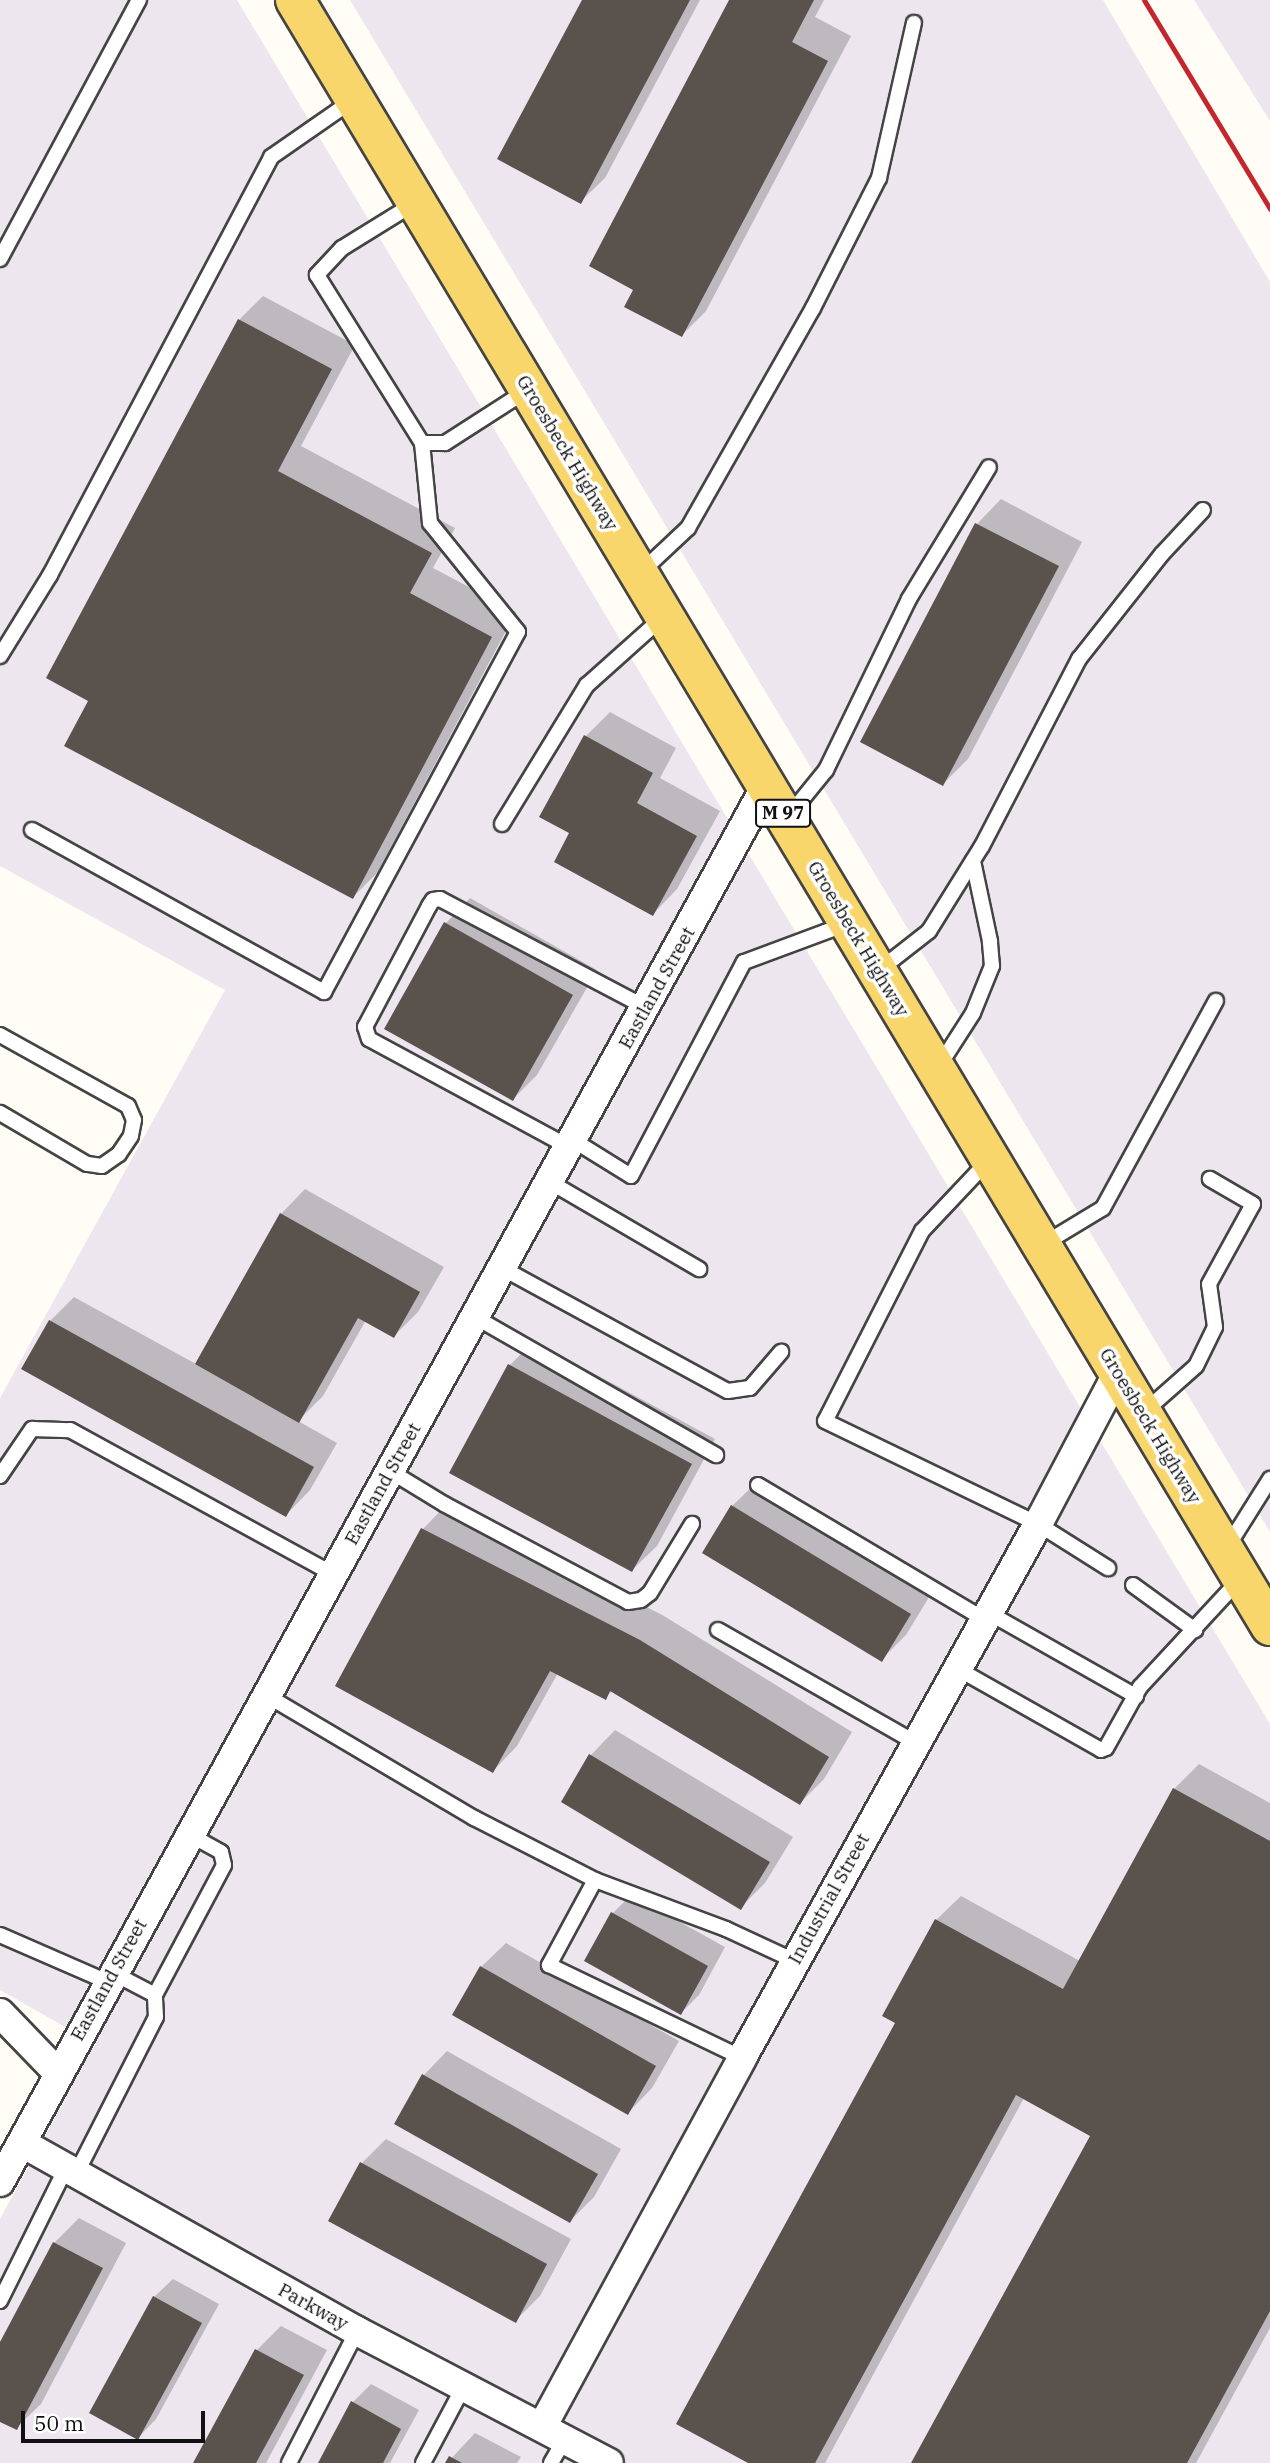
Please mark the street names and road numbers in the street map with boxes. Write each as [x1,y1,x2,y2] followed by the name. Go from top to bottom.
[512,371,622,535] street label: Groesbeck Highway
[755,798,811,828] road number: M 97
[803,857,913,1021] street label: Groesbeck Highway
[614,923,700,1053] street label: Eastland Street
[1095,1344,1205,1508] street label: Groesbeck Highway
[340,1419,426,1549] street label: Eastland Street
[784,1830,874,1968] street label: Industrial Street
[66,1915,152,2045] street label: Eastland Street
[274,2279,352,2335] street label: Parkway

